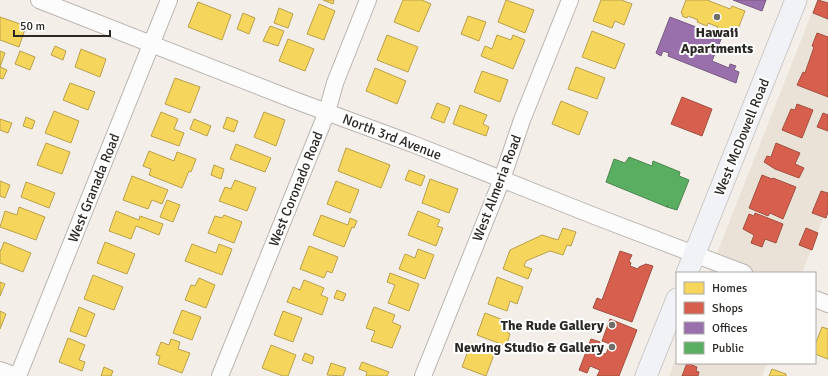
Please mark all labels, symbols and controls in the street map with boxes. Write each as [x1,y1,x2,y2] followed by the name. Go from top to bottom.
[14,12,110,38] scale bar
[712,12,722,22] marker: Hawaii Apartments
[20,19,45,34] text: 50 m
[681,24,753,57] place label: Hawaii Apartments
[711,76,773,198] street label: West McDowell Road
[340,110,444,164] street label: North 3rd Avenue
[265,129,327,249] street label: West Coronado Road
[64,131,124,245] street label: West Granada Road
[469,132,525,244] street label: West Almeria Road
[676,272,816,364] legend
[712,281,747,296] text: Homes
[712,301,743,316] text: Shops
[501,317,604,334] place label: The Rude Gallery
[607,320,617,330] marker: The Rude Gallery
[712,321,747,336] text: Offices
[454,339,604,356] place label: Newing Studio & Gallery
[712,341,744,356] text: Public
[607,342,617,352] marker: Newing Studio & Gallery

